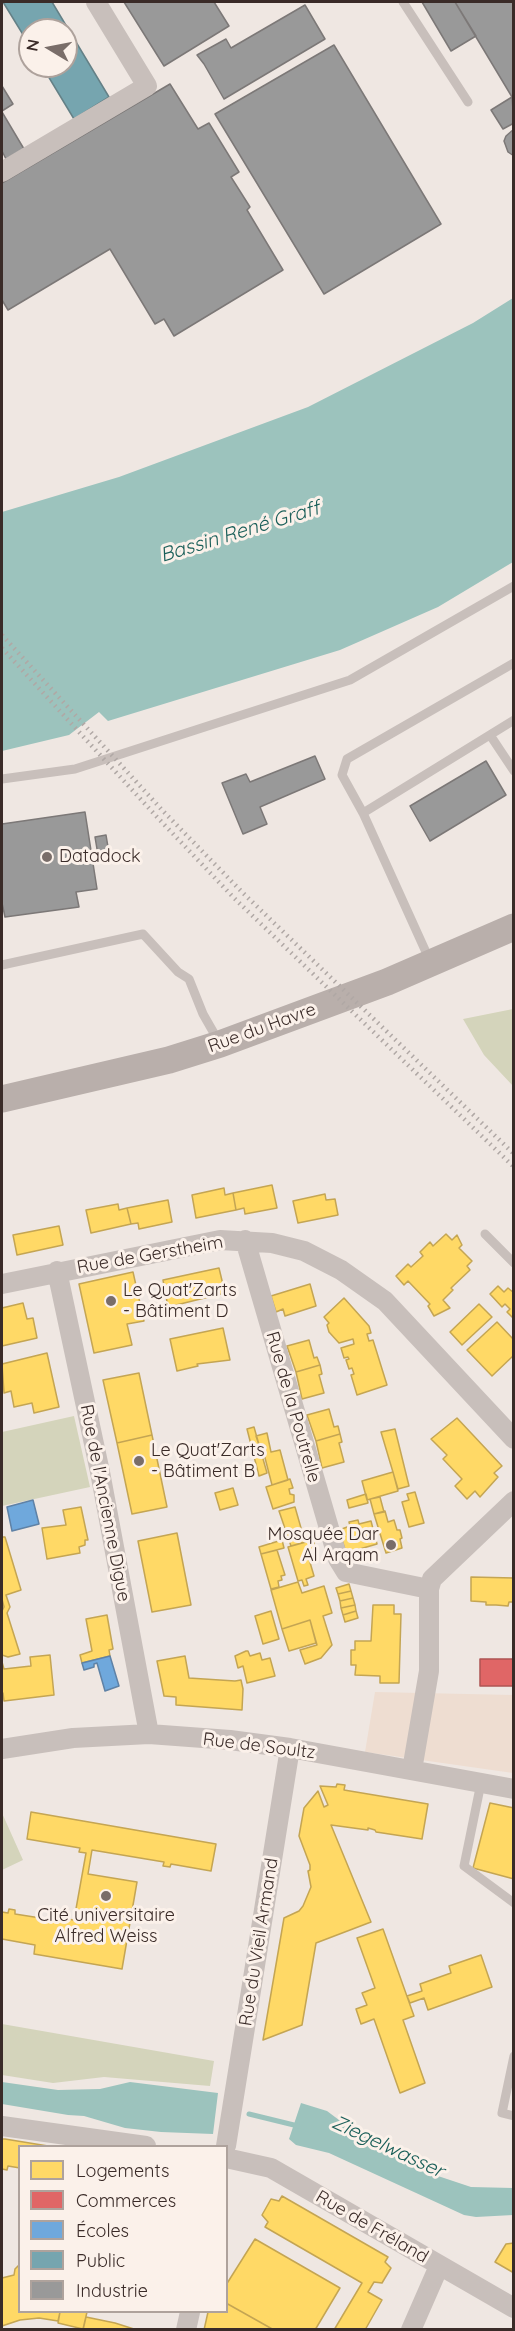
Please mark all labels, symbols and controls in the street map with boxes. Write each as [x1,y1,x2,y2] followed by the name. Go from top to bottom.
[18,18,78,78] north arrow
[21,38,43,53] text: N
[157,496,323,568] water label: Bassin René Graff
[59,846,141,868] place label: Datadock
[40,850,54,864] marker: Datadock
[205,998,319,1058] street label: Rue du Havre
[75,1232,225,1278] street label: Rue de Gerstheim
[123,1280,237,1322] place label: Le Quat'Zarts - Bâtiment D
[104,1294,118,1308] marker: Le Quat'Zarts - Bâtiment D
[261,1329,325,1485] street label: Rue de la Poutrelle
[75,1403,135,1603] street label: Rue de l'Ancienne Digue
[151,1440,265,1482] place label: Le Quat'Zarts - Bâtiment B
[132,1454,146,1468] marker: Le Quat'Zarts - Bâtiment B
[268,1524,379,1567] place label: Mosquée Dar Al Arqam
[384,1538,398,1552] marker: Mosquée Dar Al Arqam
[201,1728,317,1764] street label: Rue de Soultz
[235,1857,283,2027] street label: Rue du Vieil Armand
[99,1889,113,1903] marker: Cité universitaire Alfred Weiss
[37,1905,175,1948] place label: Cité universitaire Alfred Weiss
[328,2111,448,2183] water label: Ziegelwasser
[18,2145,228,2313] legend
[76,2159,169,2182] text: Logements
[312,2186,432,2268] street label: Rue de Fréland
[76,2189,176,2212] text: Commerces
[76,2219,129,2242] text: Écoles
[76,2249,125,2272] text: Public
[76,2279,148,2302] text: Industrie

